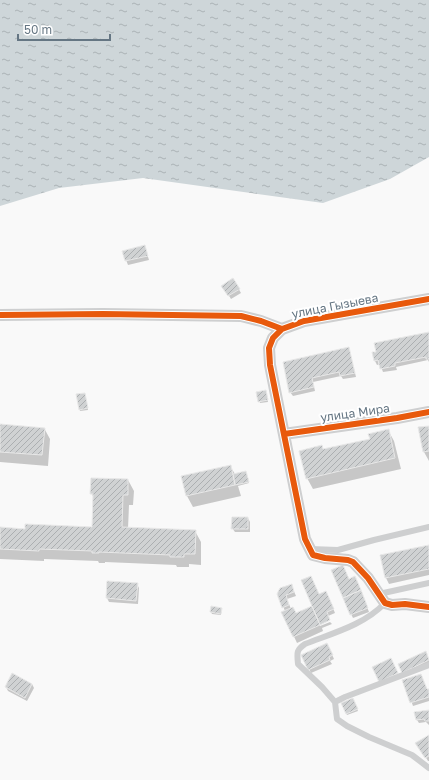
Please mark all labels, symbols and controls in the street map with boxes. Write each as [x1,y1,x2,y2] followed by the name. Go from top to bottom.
[18,16,110,42] scale bar
[24,22,52,37] text: 50 m
[290,290,379,321] street label: улица Гызыева
[319,400,391,425] street label: улица Мира

